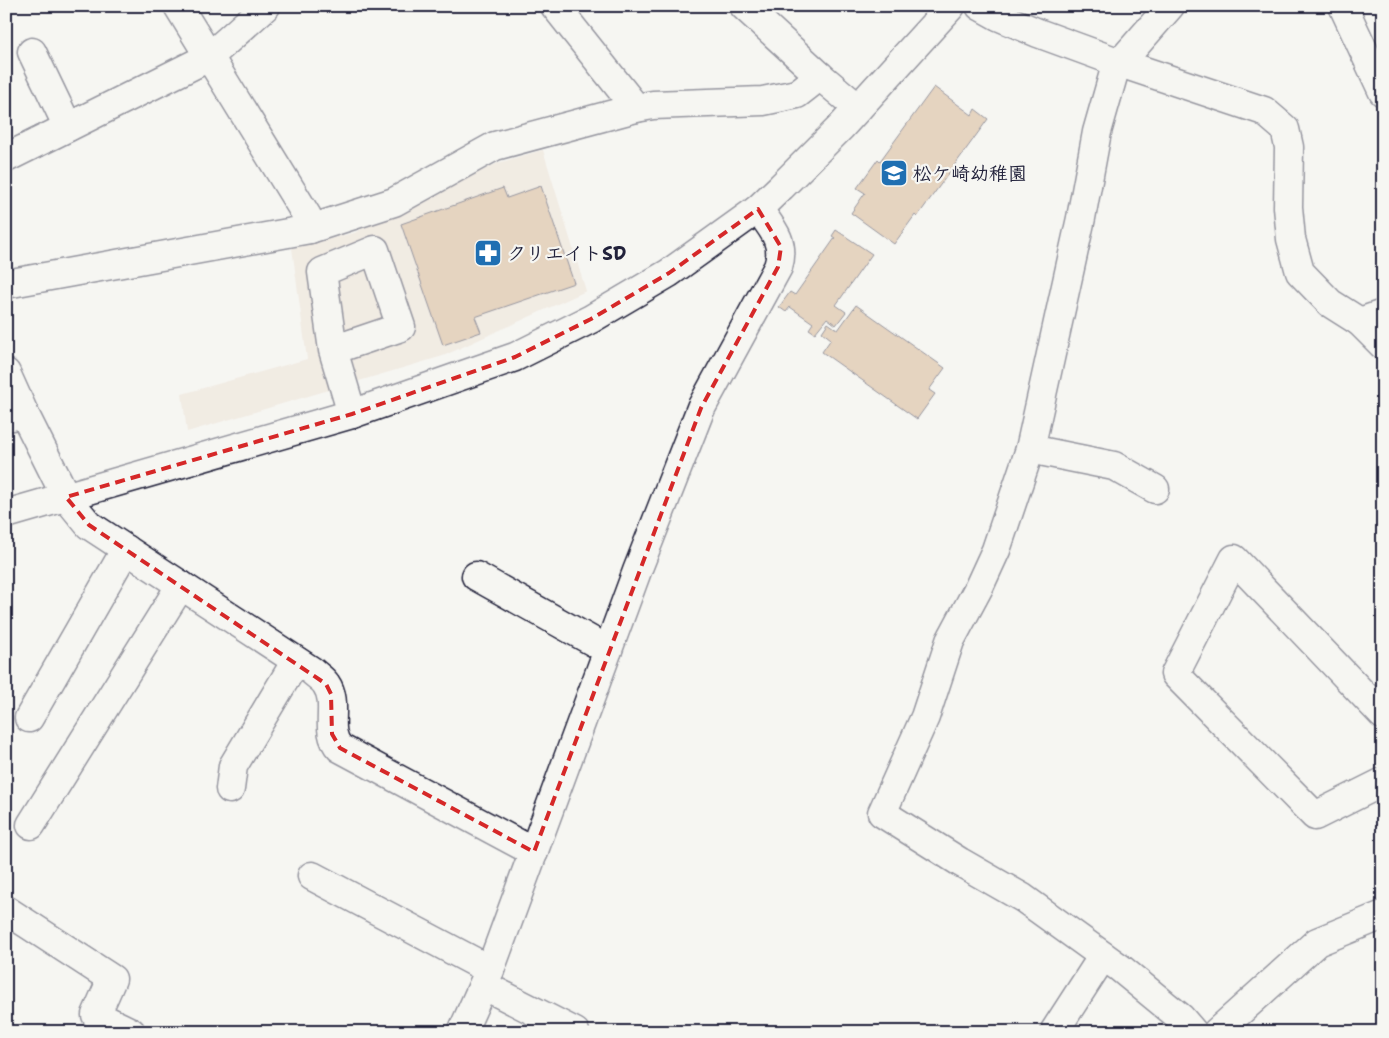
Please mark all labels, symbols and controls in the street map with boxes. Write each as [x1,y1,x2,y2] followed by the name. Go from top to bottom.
[879,158,909,188] school or university icon: 松ケ崎幼稚園
[913,161,1027,186] place label: 松ケ崎幼稚園
[473,238,503,268] pharmacy icon: クリエイトSD
[507,241,626,266] place label: クリエイトSD

